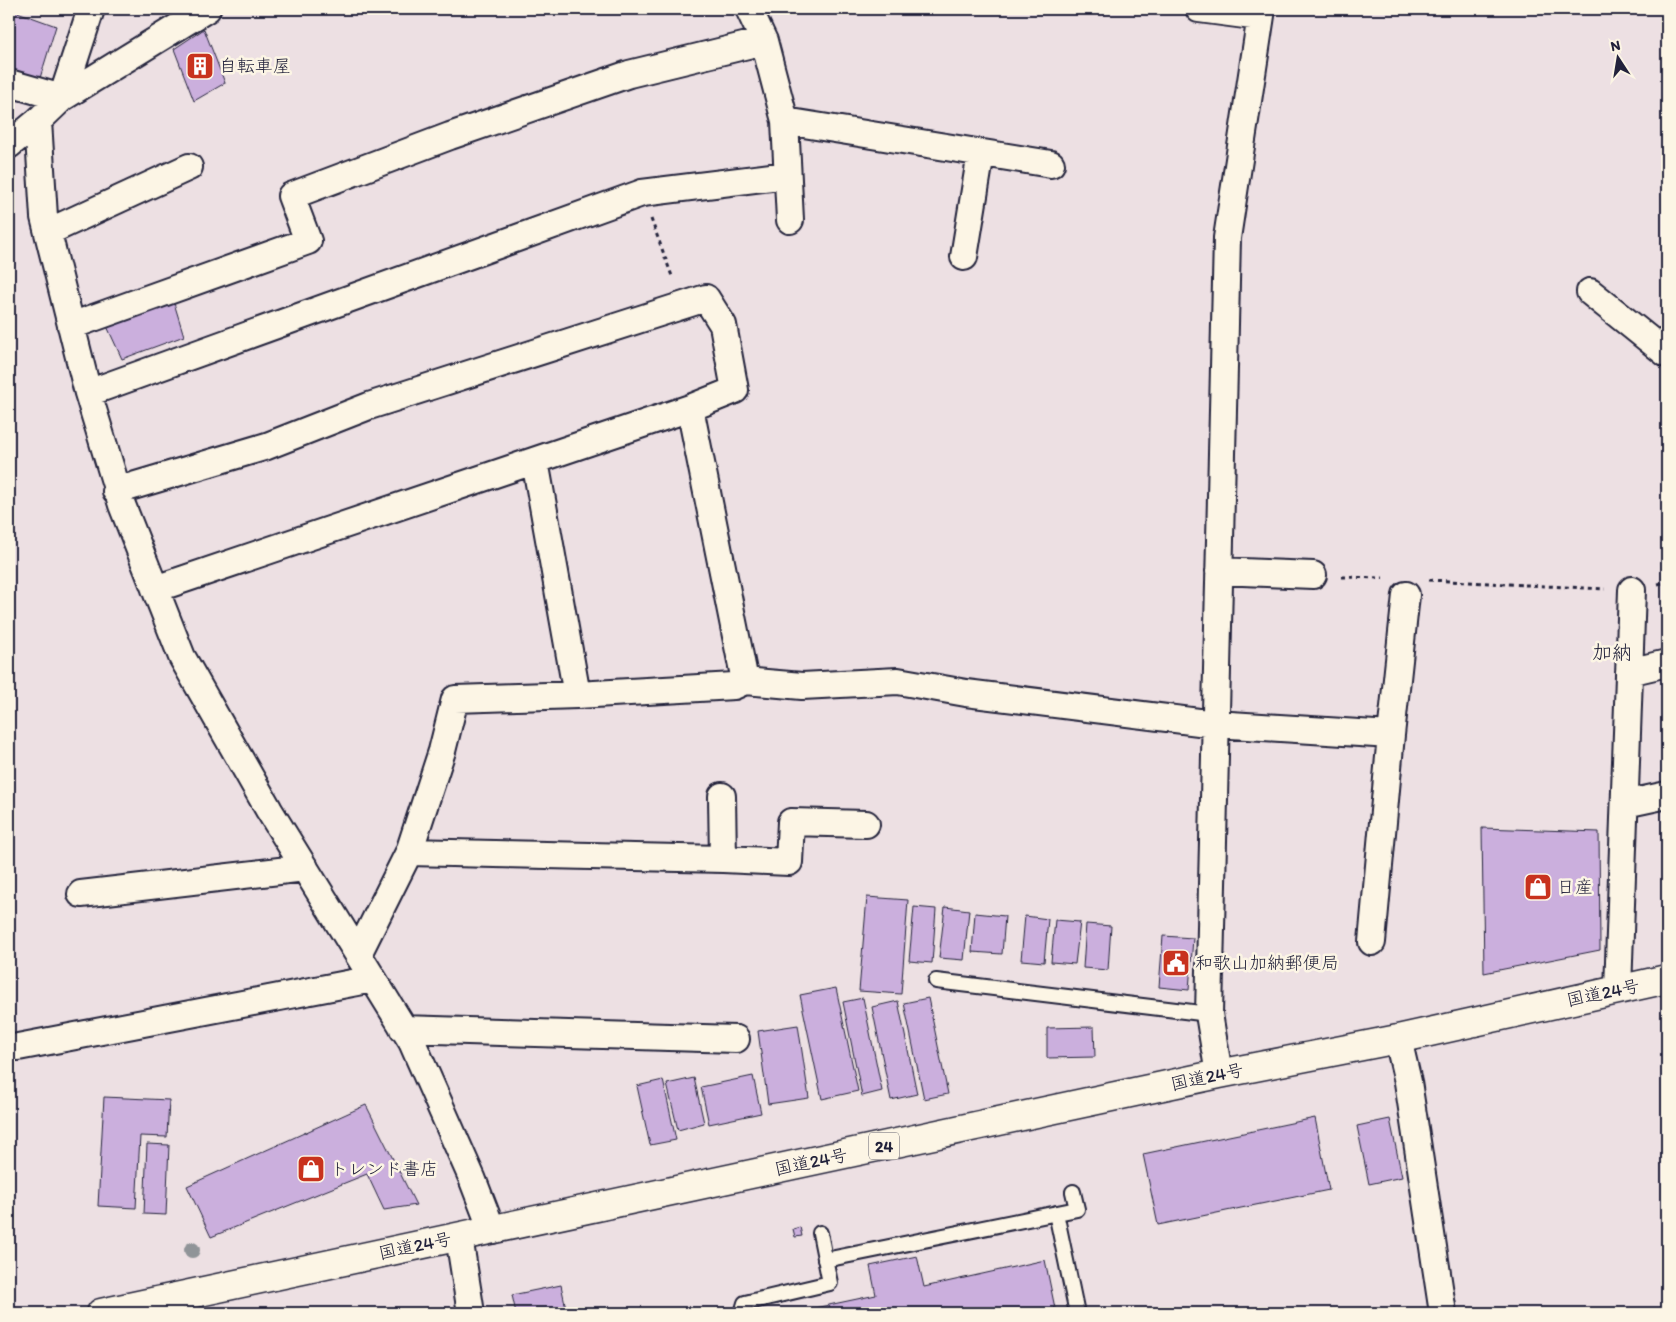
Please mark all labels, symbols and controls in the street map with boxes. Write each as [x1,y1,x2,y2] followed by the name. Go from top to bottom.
[1594,32,1644,82] north arrow
[1609,36,1622,55] text: N
[185,51,215,81] building icon: 自転車屋
[219,55,291,77] place label: 自転車屋
[1592,640,1632,664] district label: 加納
[1523,872,1553,902] shop icon: 日産
[1557,876,1593,898] place label: 日産
[1161,948,1191,978] public building icon: 和歌山加納郵便局
[1195,952,1339,974] place label: 和歌山加納郵便局
[1564,975,1642,1011] street label: 国道24号
[1168,1059,1246,1095] street label: 国道24号
[869,1132,899,1160] road number: 24
[772,1144,850,1180] street label: 国道24号
[296,1154,326,1184] shop icon: トレンド書店
[330,1158,438,1180] place label: トレンド書店
[376,1228,454,1264] street label: 国道24号

